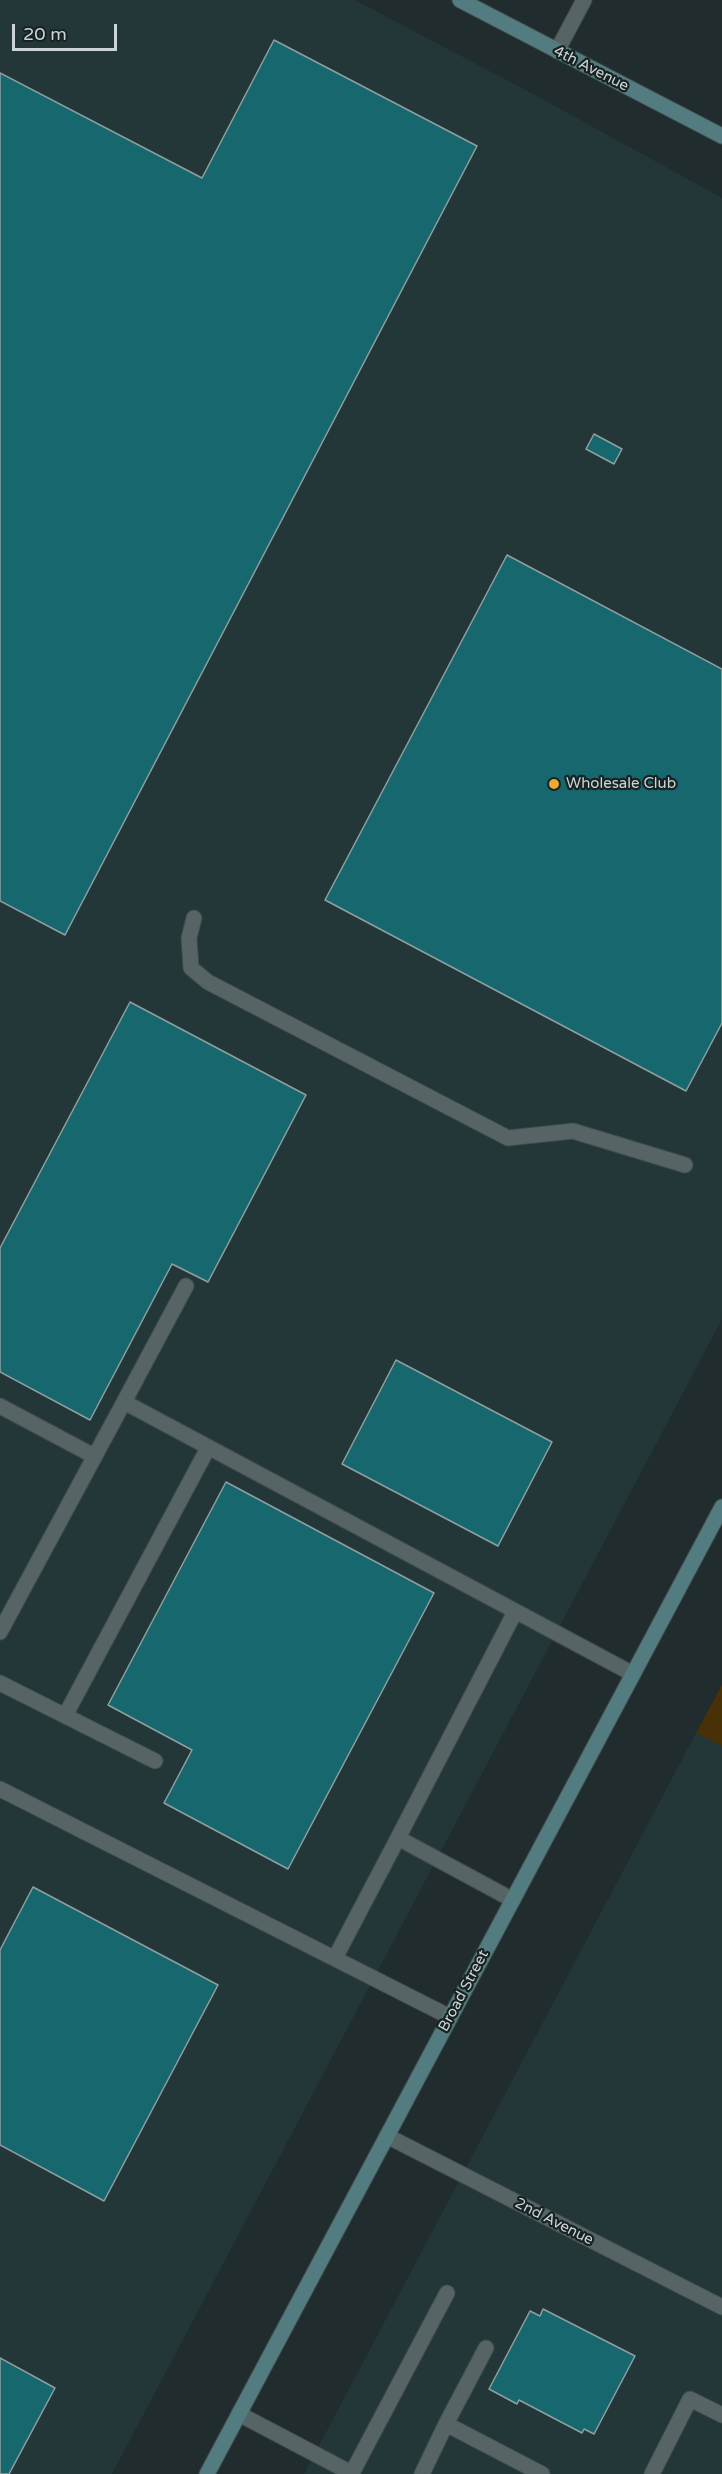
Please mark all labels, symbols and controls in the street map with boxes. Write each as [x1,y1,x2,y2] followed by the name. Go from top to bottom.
[15,12,120,50] scale bar
[23,23,67,45] text: 20 m
[550,42,632,96] street label: 4th Avenue
[566,775,676,793] place label: Wholesale Club
[547,777,561,791] marker: Wholesale Club
[435,1947,493,2035] street label: Broad Street
[512,2195,596,2249] street label: 2nd Avenue

